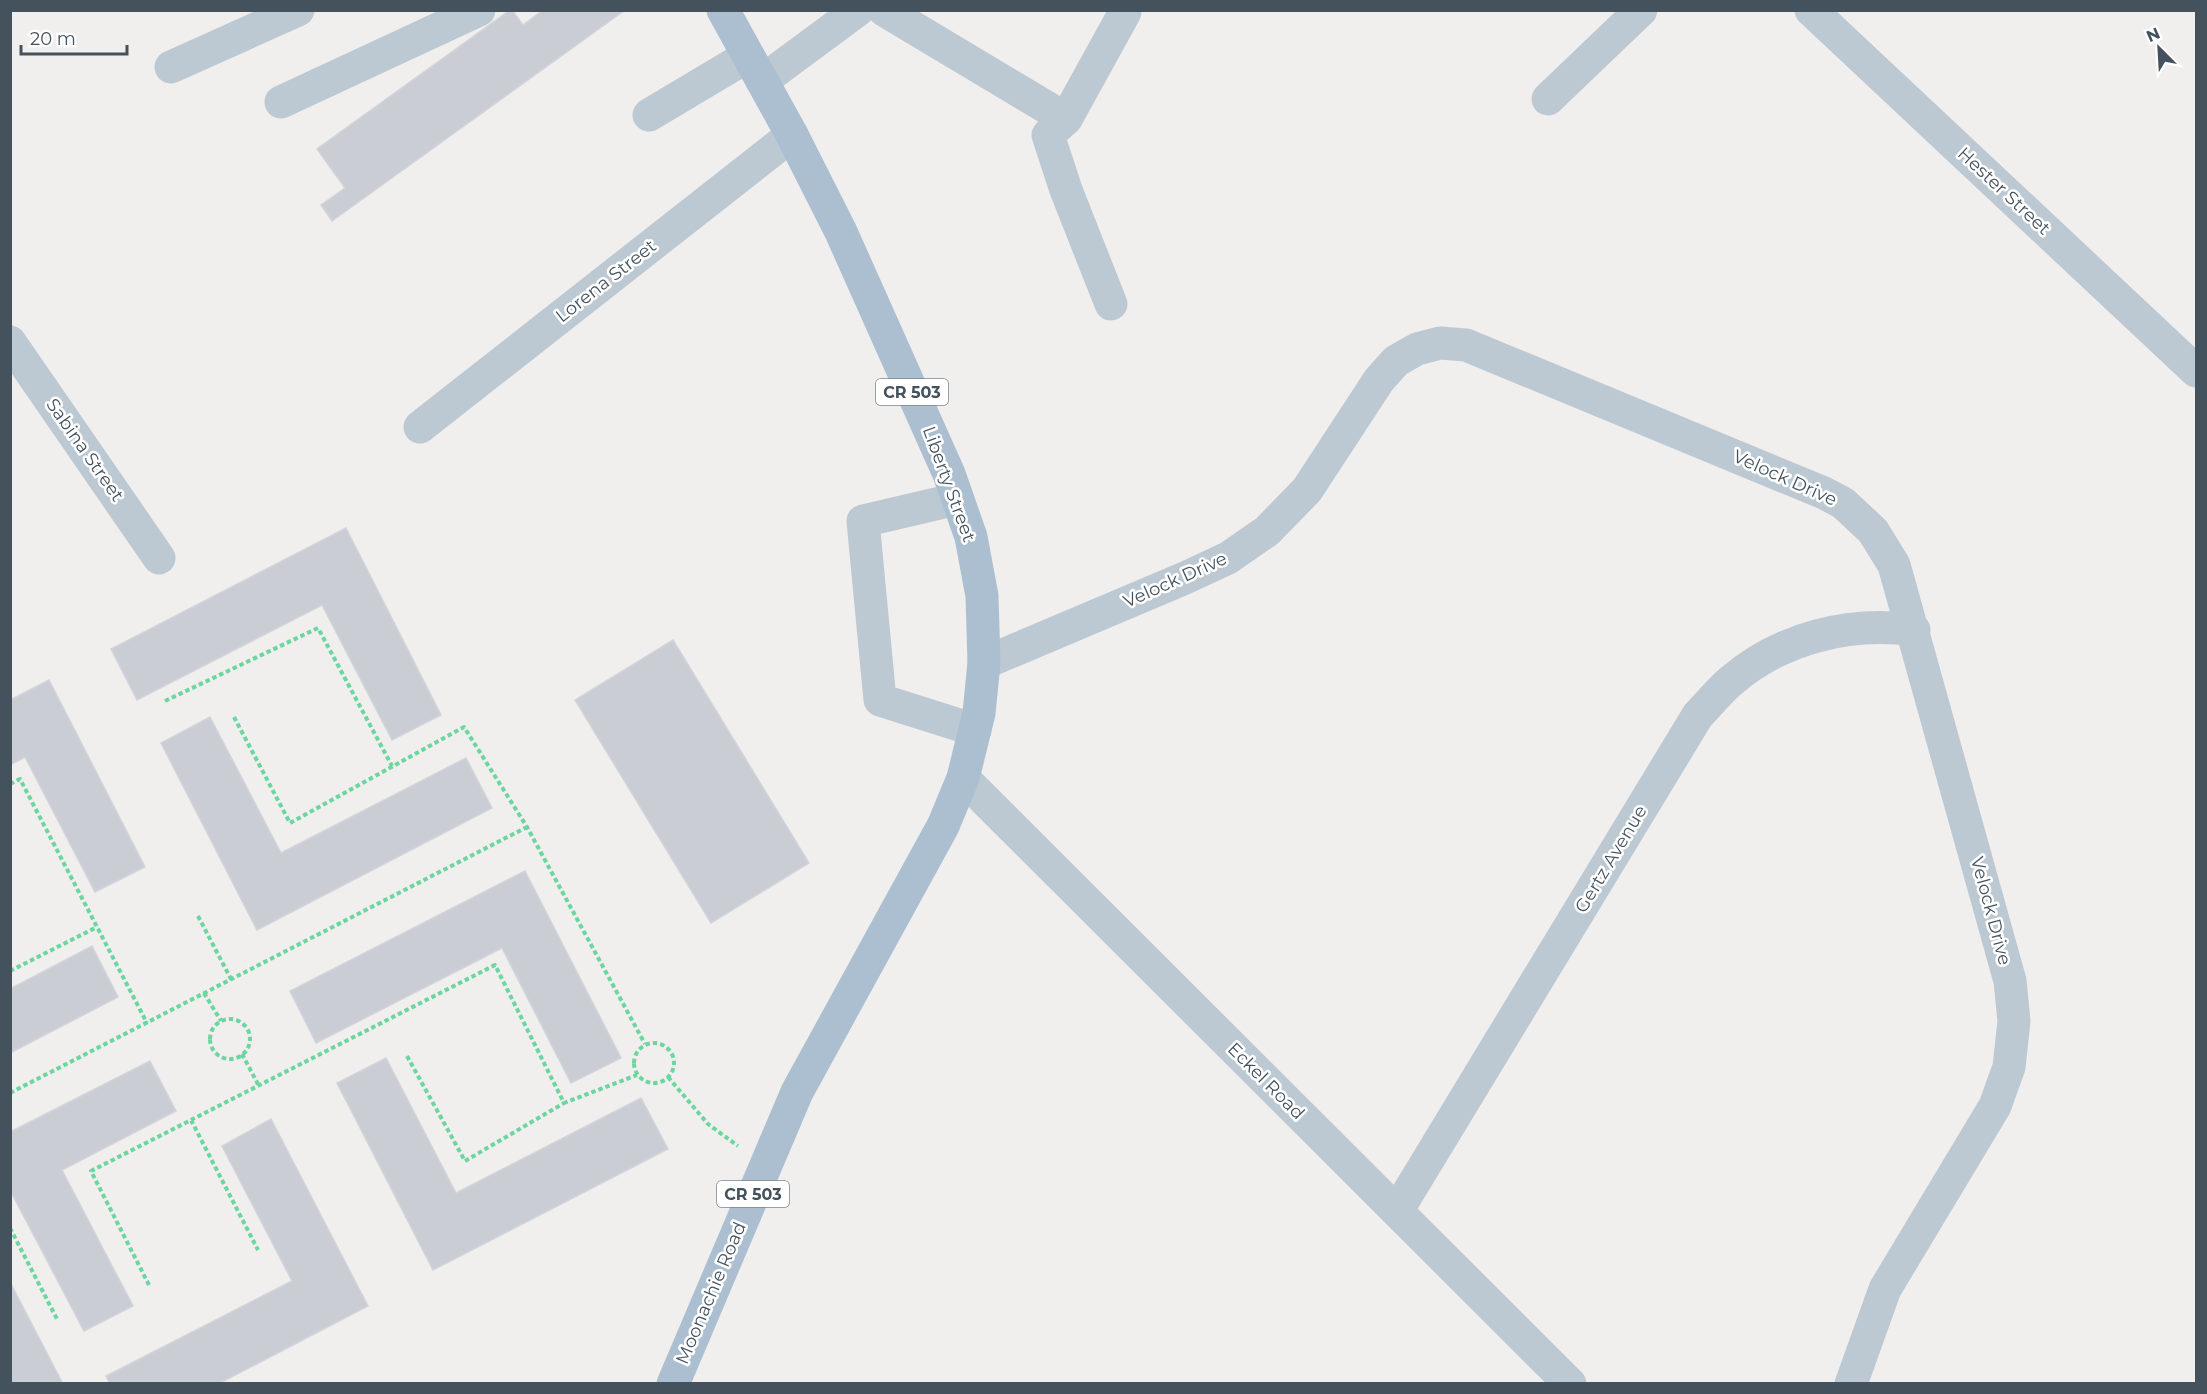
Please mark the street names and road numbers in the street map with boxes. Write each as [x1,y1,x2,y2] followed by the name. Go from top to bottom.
[1953,143,2055,239] street label: Hester Street
[551,235,661,327] street label: Lorena Street
[876,379,948,405] road number: CR 503
[41,394,129,506] street label: Sabina Street
[918,423,980,545] street label: Liberty Street
[1730,445,1840,511] street label: Velock Drive
[1120,547,1230,613] street label: Velock Drive
[1570,801,1652,917] street label: Gertz Avenue
[1966,854,2016,968] street label: Velock Drive
[1223,1038,1309,1124] street label: Eckel Road
[717,1181,789,1207] road number: CR 503
[671,1219,751,1367] street label: Moonachie Road

